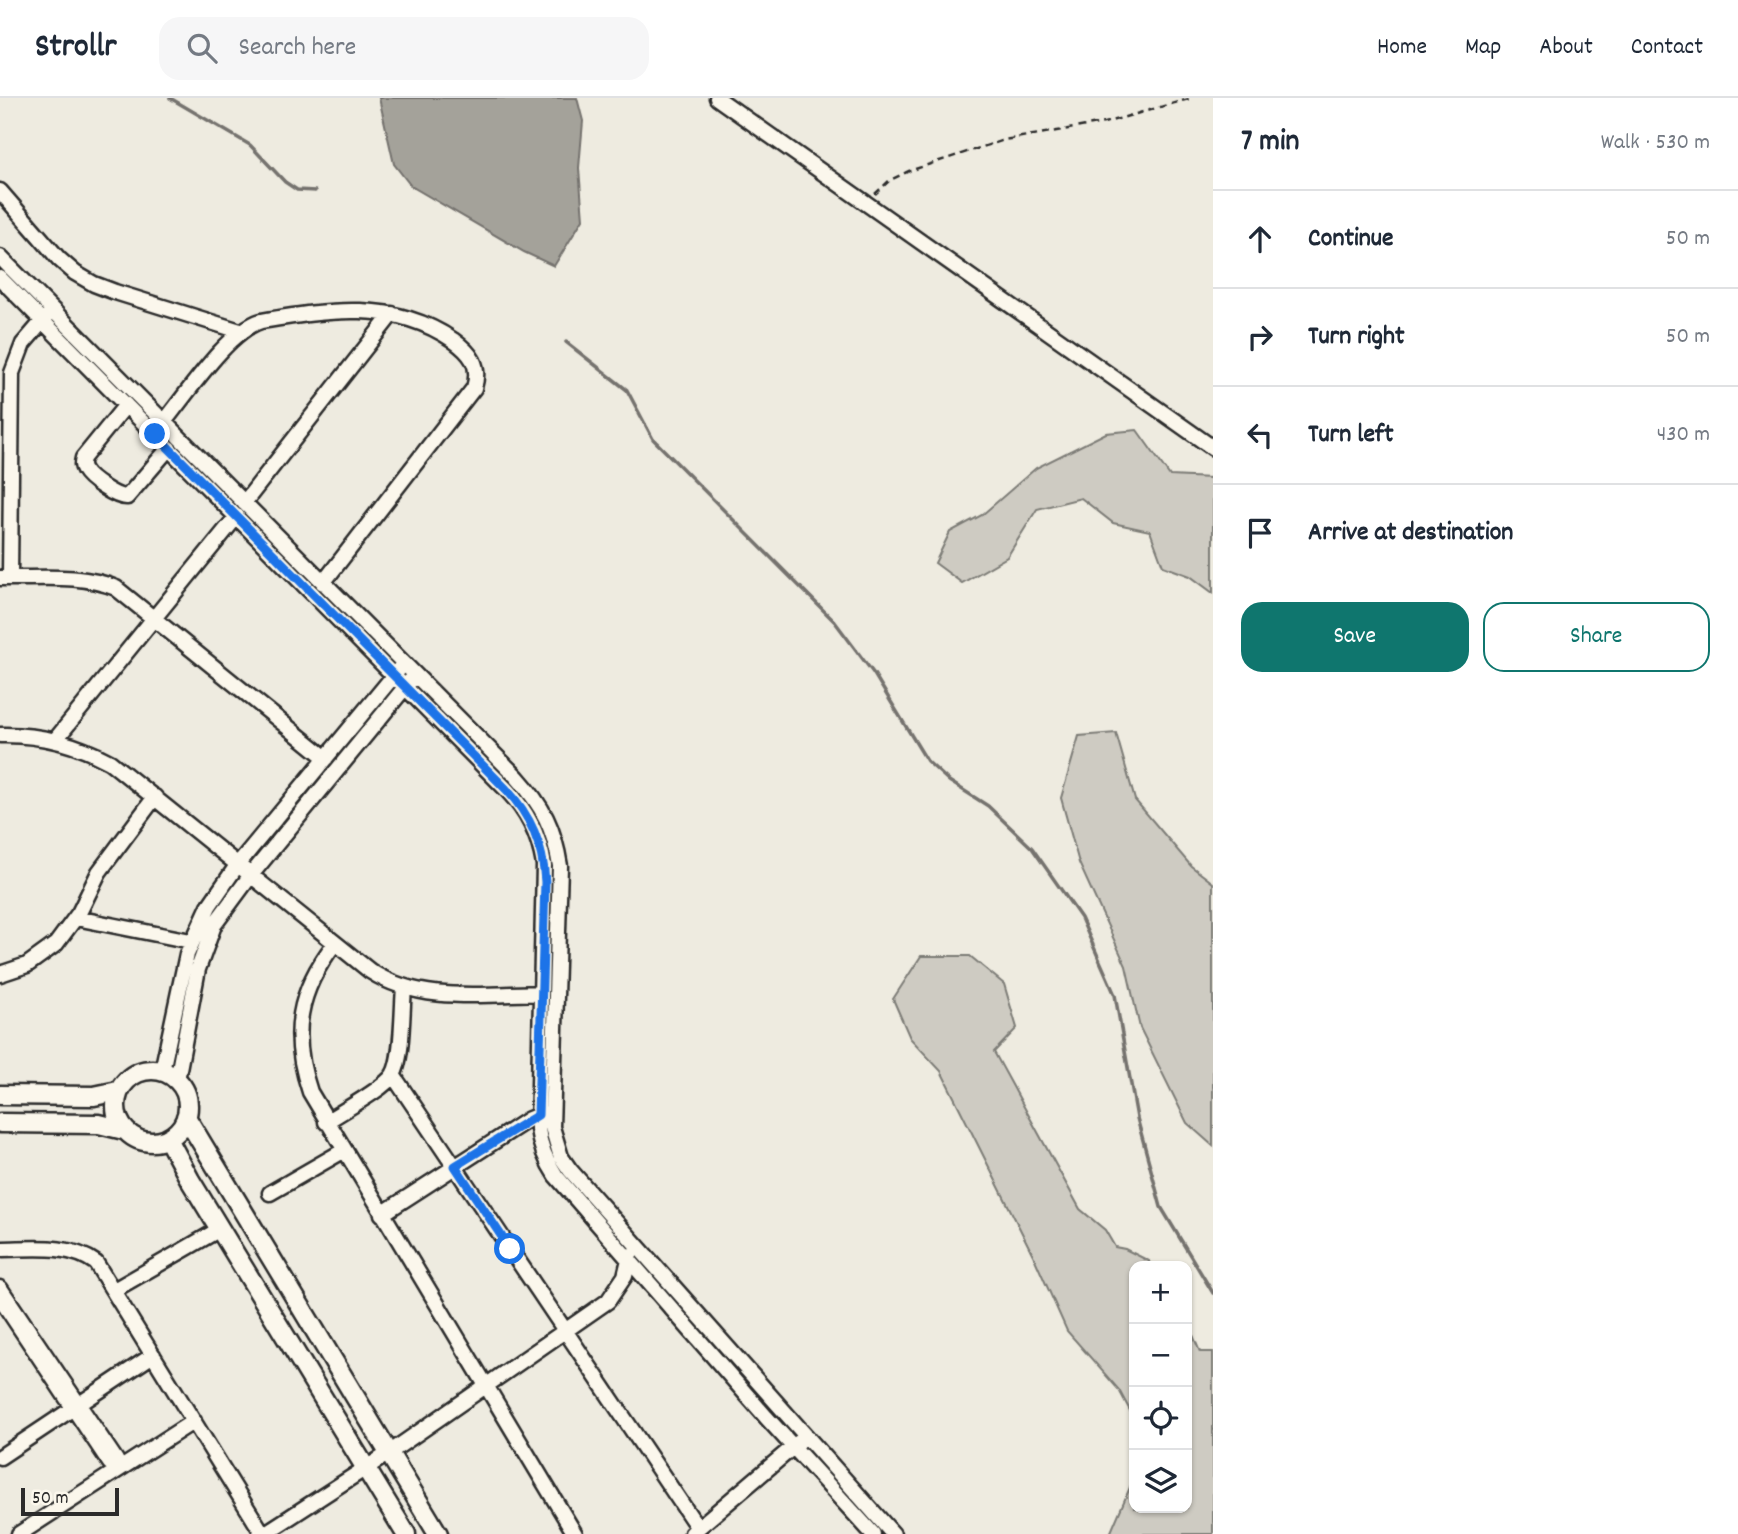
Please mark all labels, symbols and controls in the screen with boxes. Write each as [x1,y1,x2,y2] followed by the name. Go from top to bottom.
[159,17,649,80] search box
[35,25,117,72] text: Strollr
[183,29,221,67] icon: search
[239,30,356,67] text: Search here
[1377,31,1427,65] text: Home
[1465,31,1501,65] text: Map
[1539,31,1593,65] text: About
[1631,31,1703,65] text: Contact
[1241,122,1299,165] text: 7 min
[1601,127,1710,160] text: Walk · 530 m
[1241,220,1279,258] icon: ahead
[1308,221,1393,258] text: Continue
[1666,223,1710,256] text: 50 m
[1241,318,1279,356] icon: right
[1308,319,1405,356] text: Turn right
[1666,321,1710,354] text: 50 m
[1241,416,1279,454] icon: left
[1308,417,1394,454] text: Turn left
[139,418,170,449] route end
[1657,419,1710,452] text: 430 m
[1241,514,1279,552] icon: arrive
[1308,515,1513,552] text: Arrive at destination
[1241,602,1469,672] button: Save
[1483,602,1710,672] button: Share
[494,1233,525,1264] route start
[1129,1261,1192,1513] map controls
[1129,1261,1192,1324] button: +
[1129,1324,1192,1387] button: −
[1129,1387,1192,1450] button: locate
[1129,1450,1192,1513] button: layers
[21,1485,119,1517] scale bar
[32,1486,69,1513] text: 50 m

